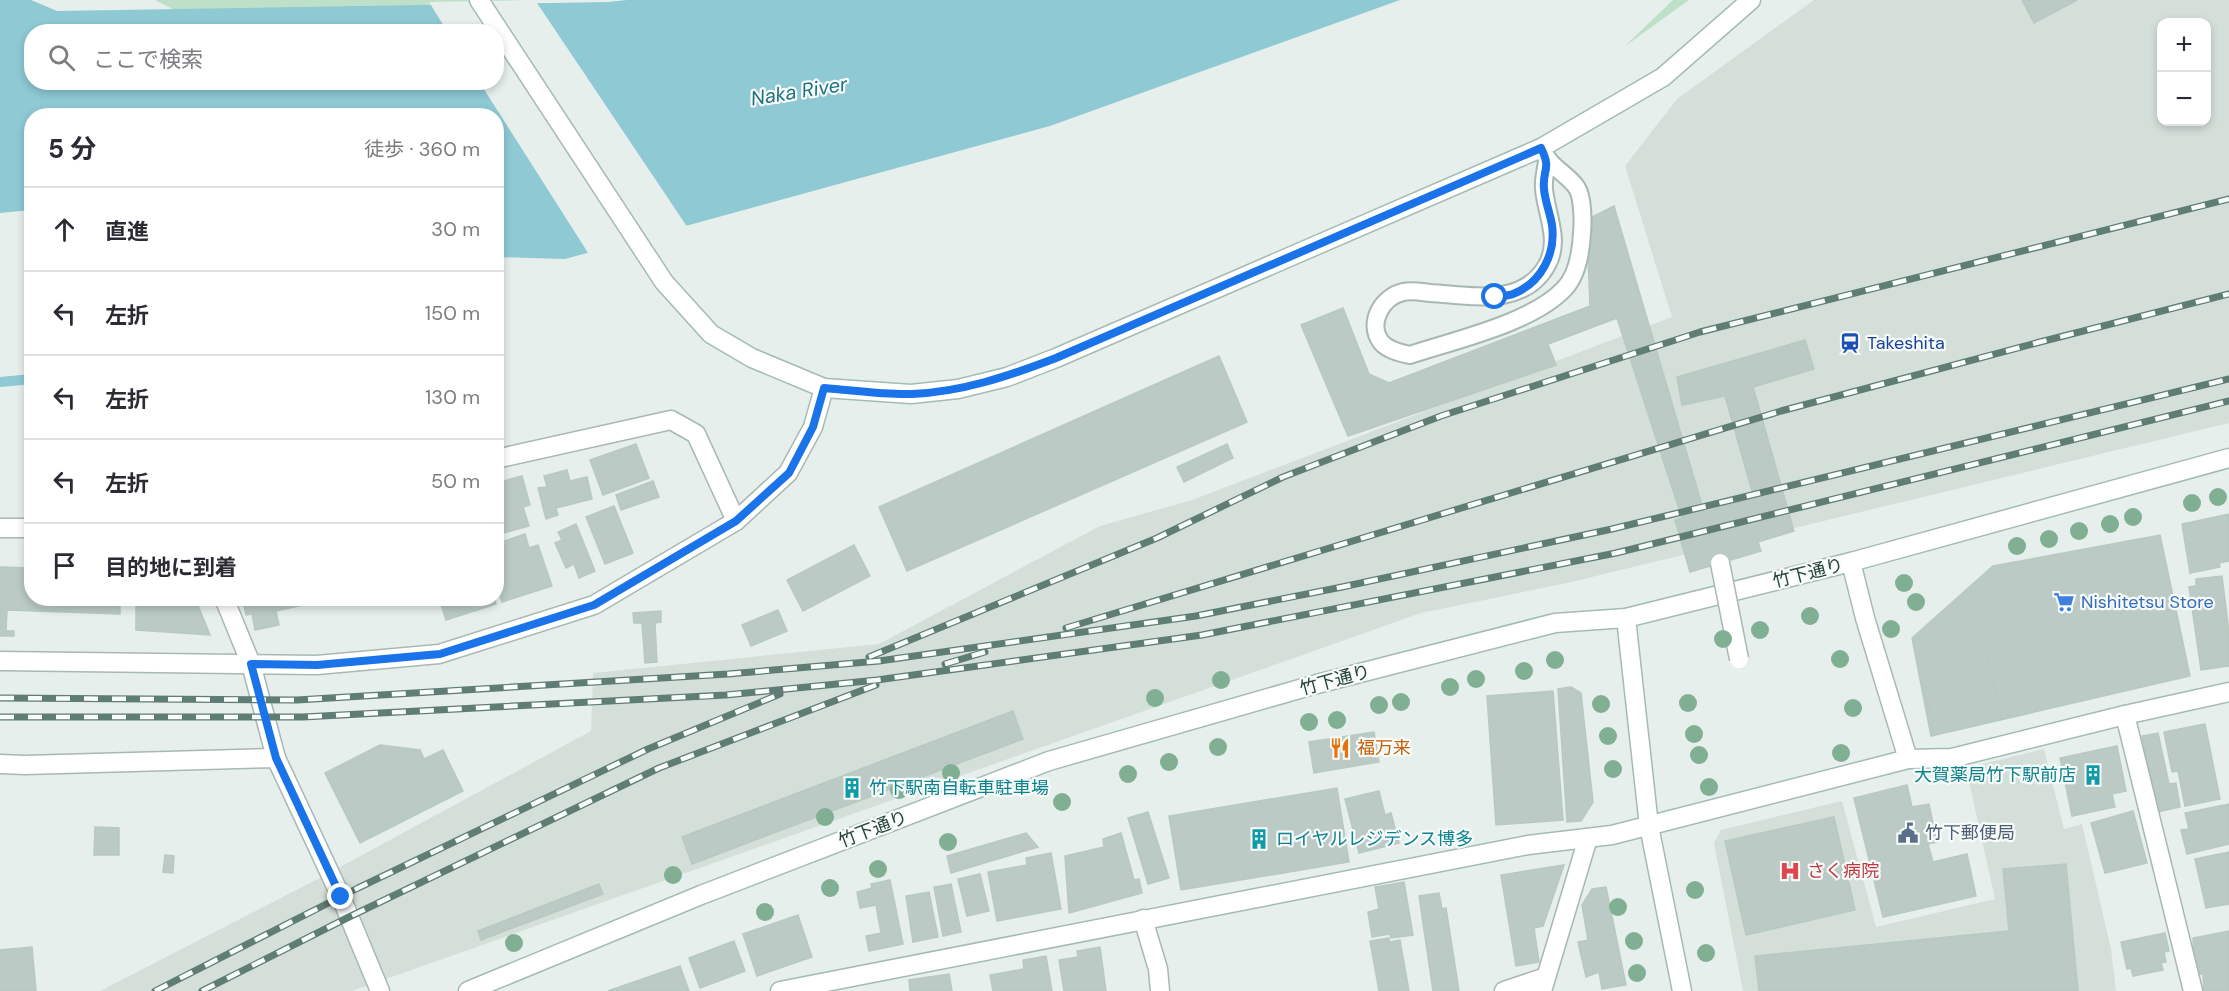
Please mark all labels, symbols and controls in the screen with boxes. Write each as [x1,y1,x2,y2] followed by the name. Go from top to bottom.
[2157,18,2211,126] map controls
[2157,18,2211,72] button: +
[24,24,504,90] search box
[45,41,78,74] icon: search
[93,45,203,74] text: ここで検索
[749,70,850,111] water label: Naka River
[2157,72,2211,126] button: −
[48,132,96,166] text: 5 分
[364,136,480,162] text: 徒歩 · 360 m
[48,213,81,246] icon: ahead
[431,216,480,242] text: 30 m
[105,217,149,246] text: 直進
[1481,283,1507,309] route start
[48,297,81,330] icon: left
[425,300,480,326] text: 150 m
[105,301,149,330] text: 左折
[1838,331,1862,355] station icon: Takeshita
[1867,331,1945,355] place label: Takeshita
[48,381,81,414] icon: left
[425,384,480,410] text: 130 m
[105,385,149,414] text: 左折
[48,465,81,498] icon: left
[431,468,480,494] text: 50 m
[105,469,149,498] text: 左折
[48,549,81,582] icon: arrive
[105,553,237,582] text: 目的地に到着
[1770,553,1846,593] street label: 竹下通り
[2052,590,2076,614] supermarket icon: Nishitetsu Store
[2081,590,2214,614] place label: Nishitetsu Store
[1297,659,1373,701] street label: 竹下通り
[1328,736,1352,760] restaurant icon: 福万来
[1357,736,1411,760] place label: 福万来
[1914,763,2076,787] place label: 大賀薬局竹下駅前店
[2081,763,2105,787] building icon: 大賀薬局竹下駅前店
[840,776,864,800] building icon: 竹下駅南自転車駐車場
[869,776,1049,800] place label: 竹下駅南自転車駐車場
[835,805,911,853] street label: 竹下通り
[1896,821,1920,845] public building icon: 竹下郵便局
[1925,821,2015,845] place label: 竹下郵便局
[1247,827,1271,851] building icon: ロイヤルレジデンス博多
[1276,827,1473,851] place label: ロイヤルレジデンス博多
[1778,859,1802,883] hospital icon: さく病院
[1807,859,1879,883] place label: さく病院
[327,883,353,909] route end

